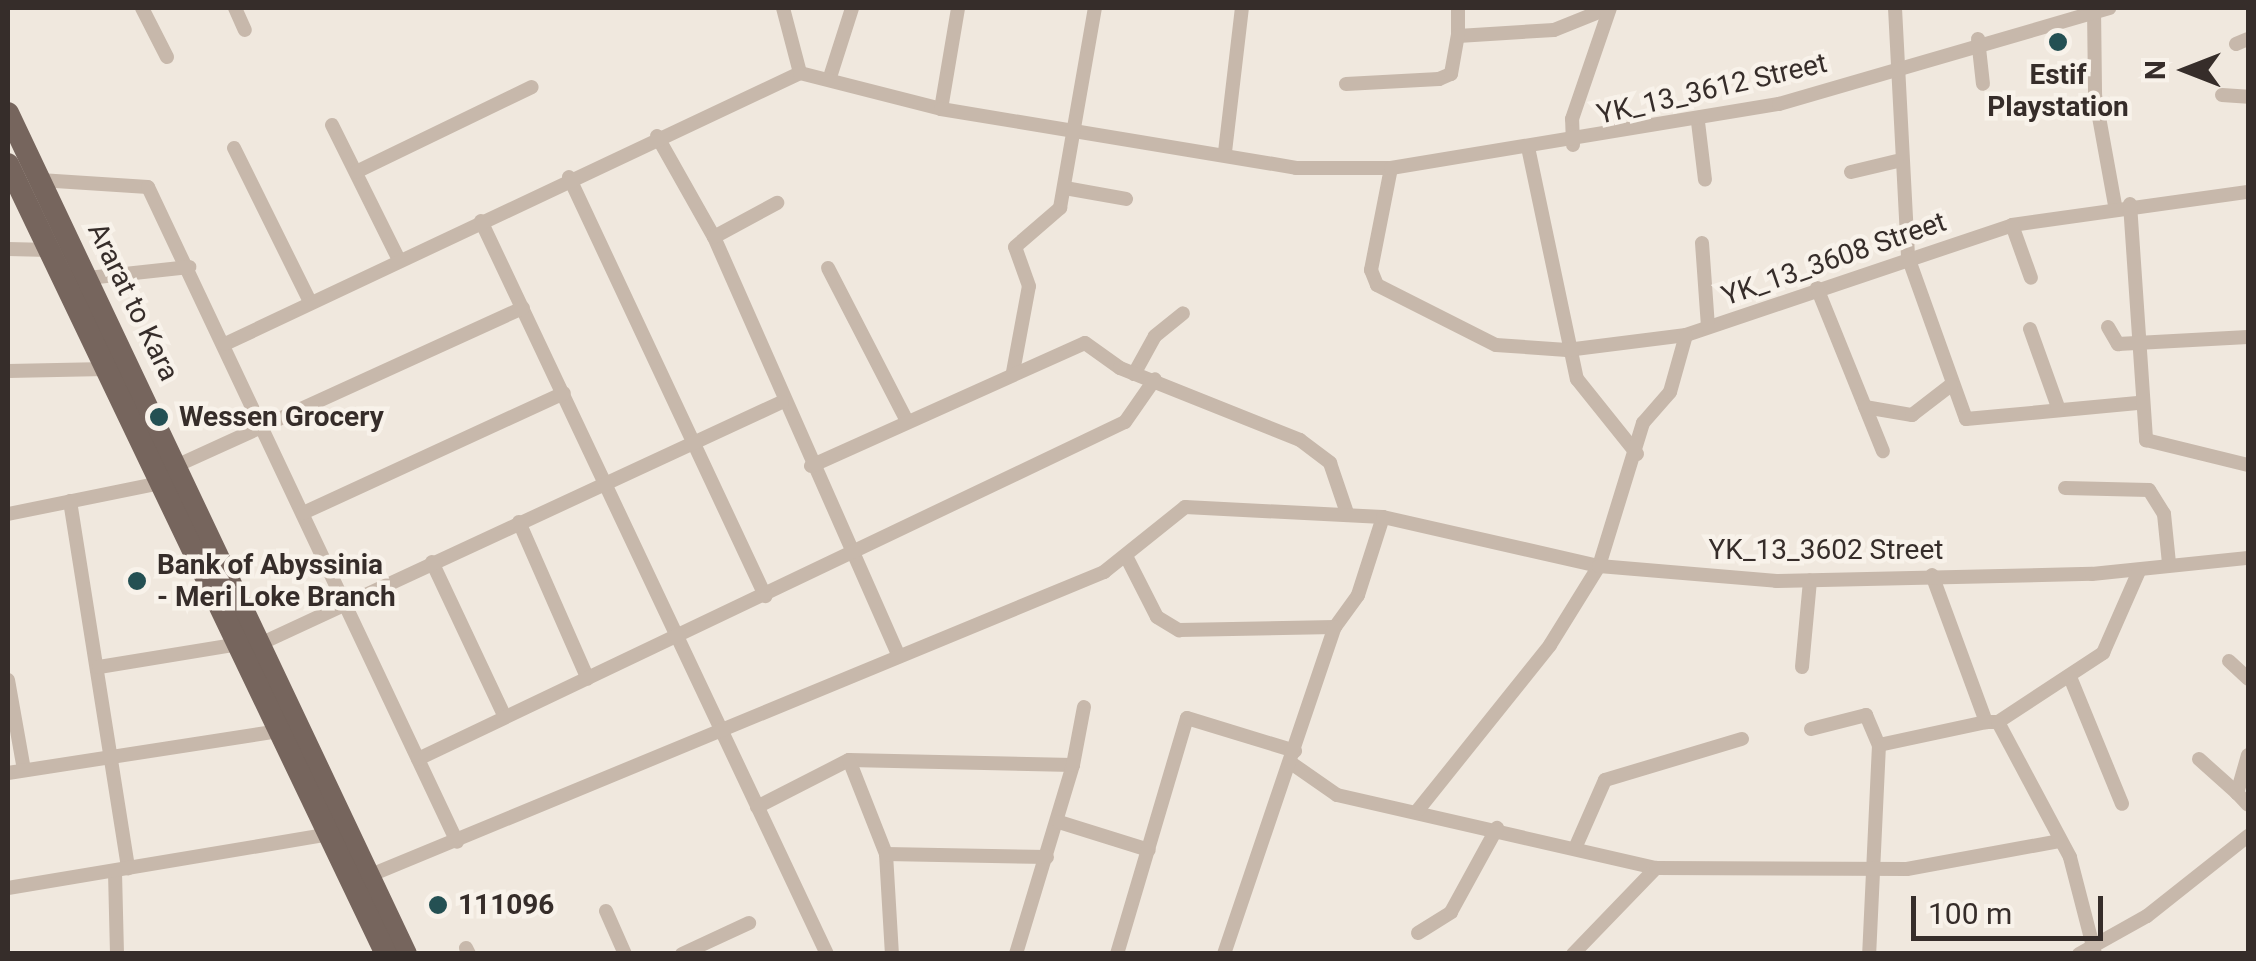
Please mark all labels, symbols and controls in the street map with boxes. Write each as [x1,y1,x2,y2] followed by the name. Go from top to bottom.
[2136,20,2236,120] north arrow
[2047,31,2069,53] marker: Estif Playstation
[1594,46,1830,132] street label: YK_13_3612 Street
[1987,58,2129,124] place label: Estif Playstation
[2139,60,2172,80] text: N
[1717,205,1951,313] street label: YK_13_3608 Street
[80,218,186,386] street label: Ararat to Kara
[179,400,384,434] place label: Wessen Grocery
[148,406,170,428] marker: Wessen Grocery
[1709,533,1943,567] street label: YK_13_3602 Street
[157,548,396,614] place label: Bank of Abyssinia - Meri Loke Branch
[126,570,148,592] marker: Bank of Abyssinia - Meri Loke Branch
[1916,876,2108,938] scale bar
[458,888,554,922] place label: 111096
[427,894,449,916] marker: 111096
[1928,896,2012,931] text: 100 m

